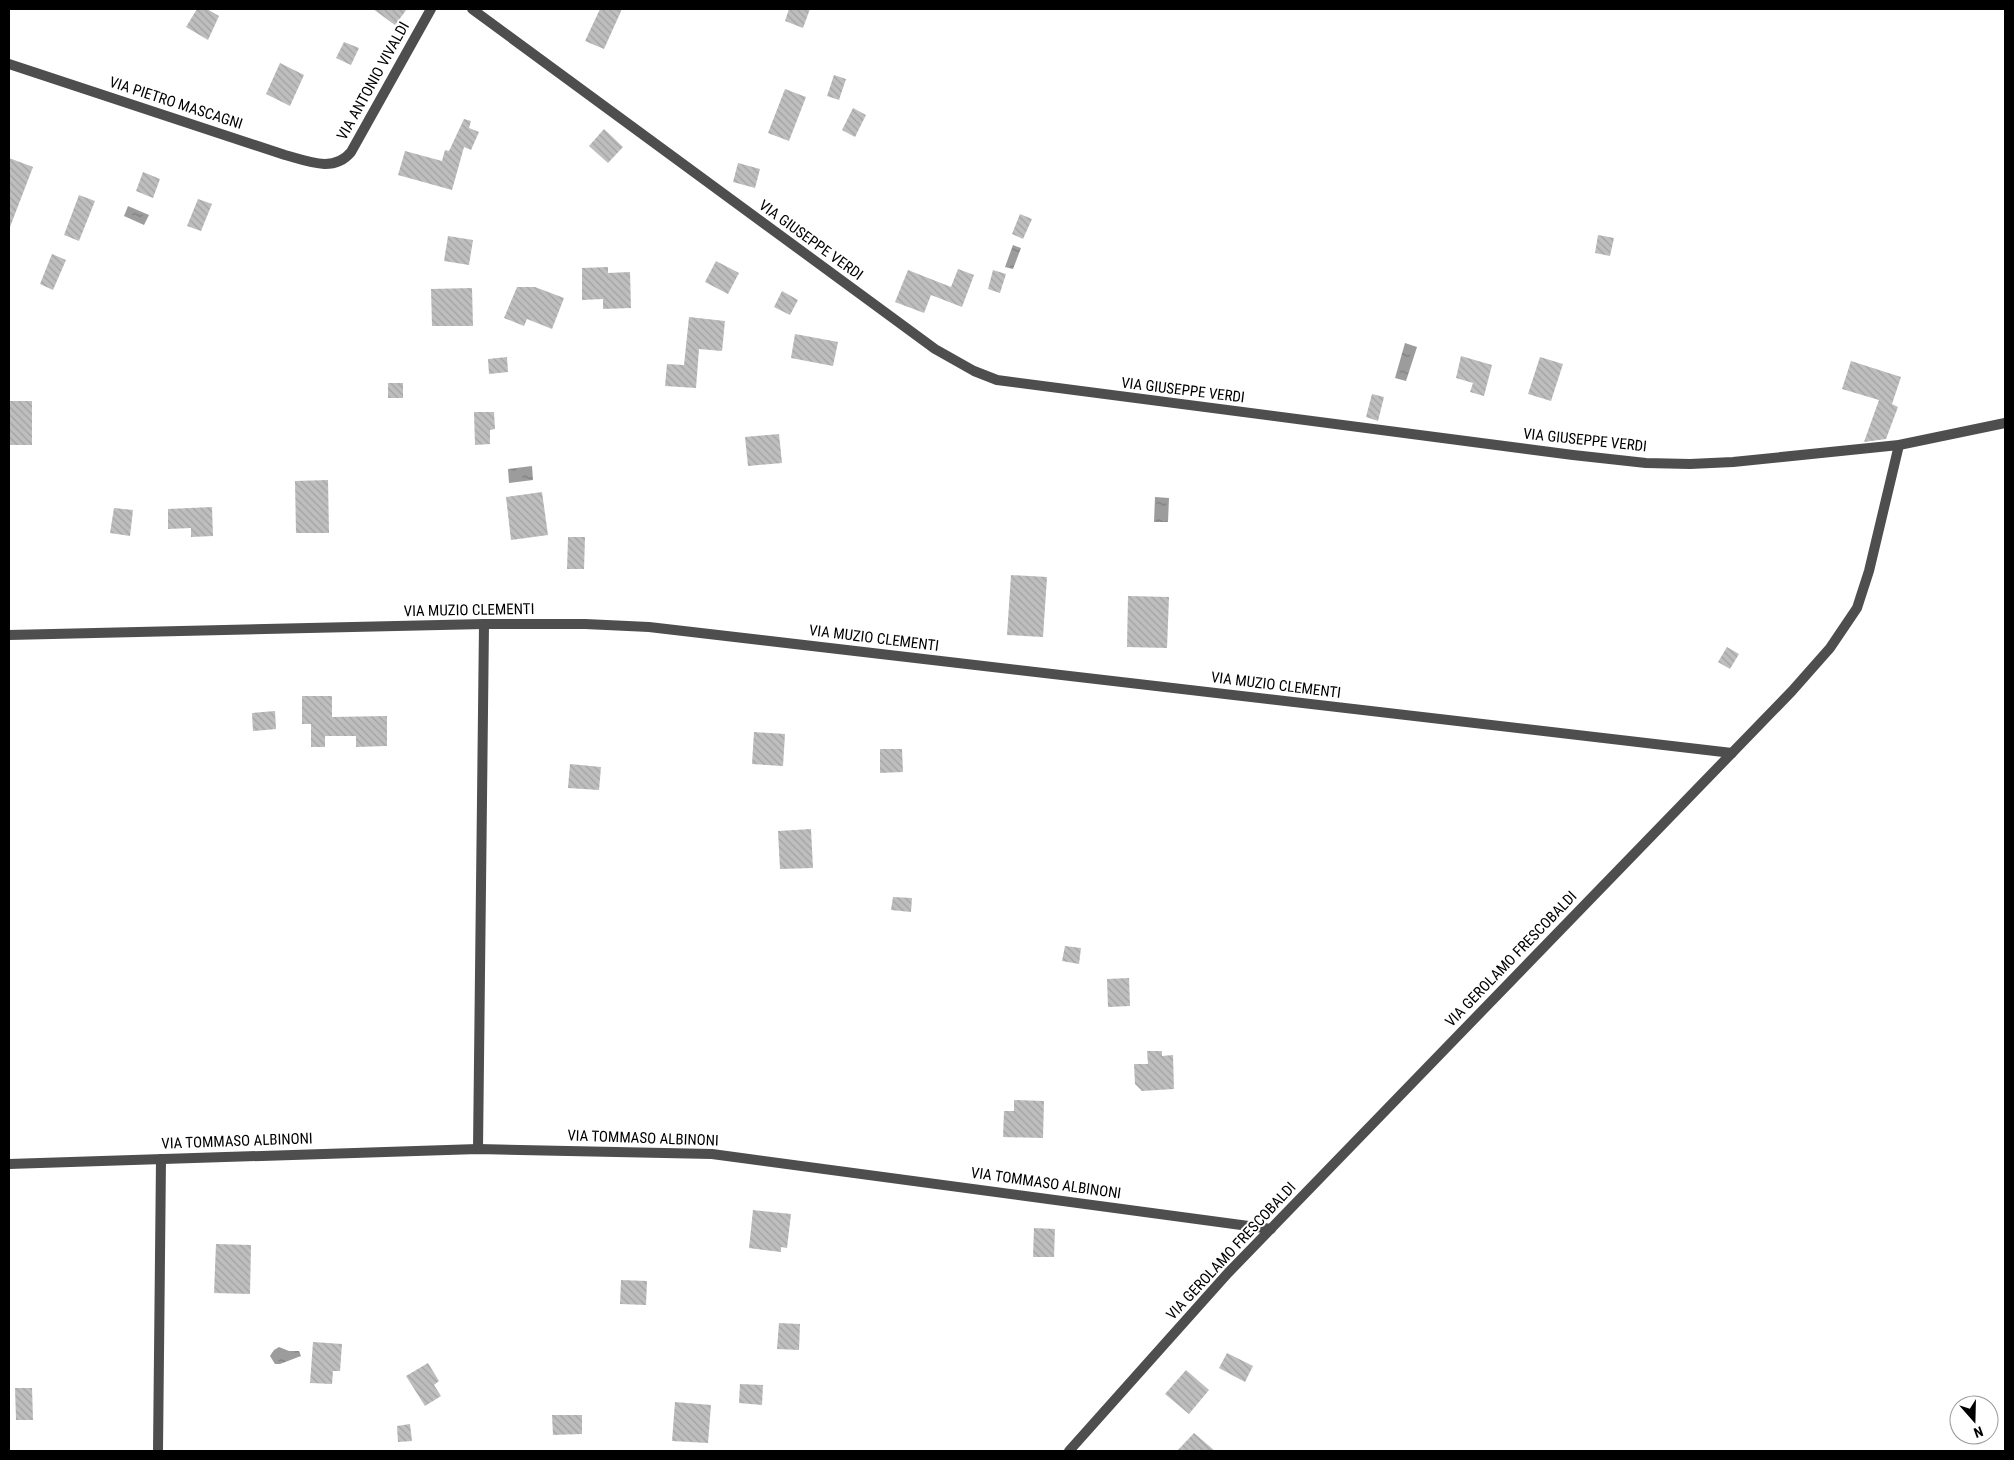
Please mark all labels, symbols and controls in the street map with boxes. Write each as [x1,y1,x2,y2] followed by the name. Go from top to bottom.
[333,19,413,143] street label: VIA ANTONIO VIVALDI
[107,73,245,133] street label: VIA PIETRO MASCAGNI
[755,196,867,284] street label: VIA GIUSEPPE VERDI
[1120,373,1246,407] street label: VIA GIUSEPPE VERDI
[1522,425,1648,455] street label: VIA GIUSEPPE VERDI
[403,600,535,620] street label: VIA MUZIO CLEMENTI
[808,621,940,655] street label: VIA MUZIO CLEMENTI
[1210,668,1342,702] street label: VIA MUZIO CLEMENTI
[1441,887,1581,1031] street label: VIA GEROLAMO FRESCOBALDI
[567,1126,719,1150] street label: VIA TOMMASO ALBINONI
[161,1129,313,1153] street label: VIA TOMMASO ALBINONI
[970,1164,1122,1202] street label: VIA TOMMASO ALBINONI
[1162,1178,1300,1324] street label: VIA GEROLAMO FRESCOBALDI
[1949,1395,1999,1445] north arrow
[1972,1423,1985,1441] text: N

